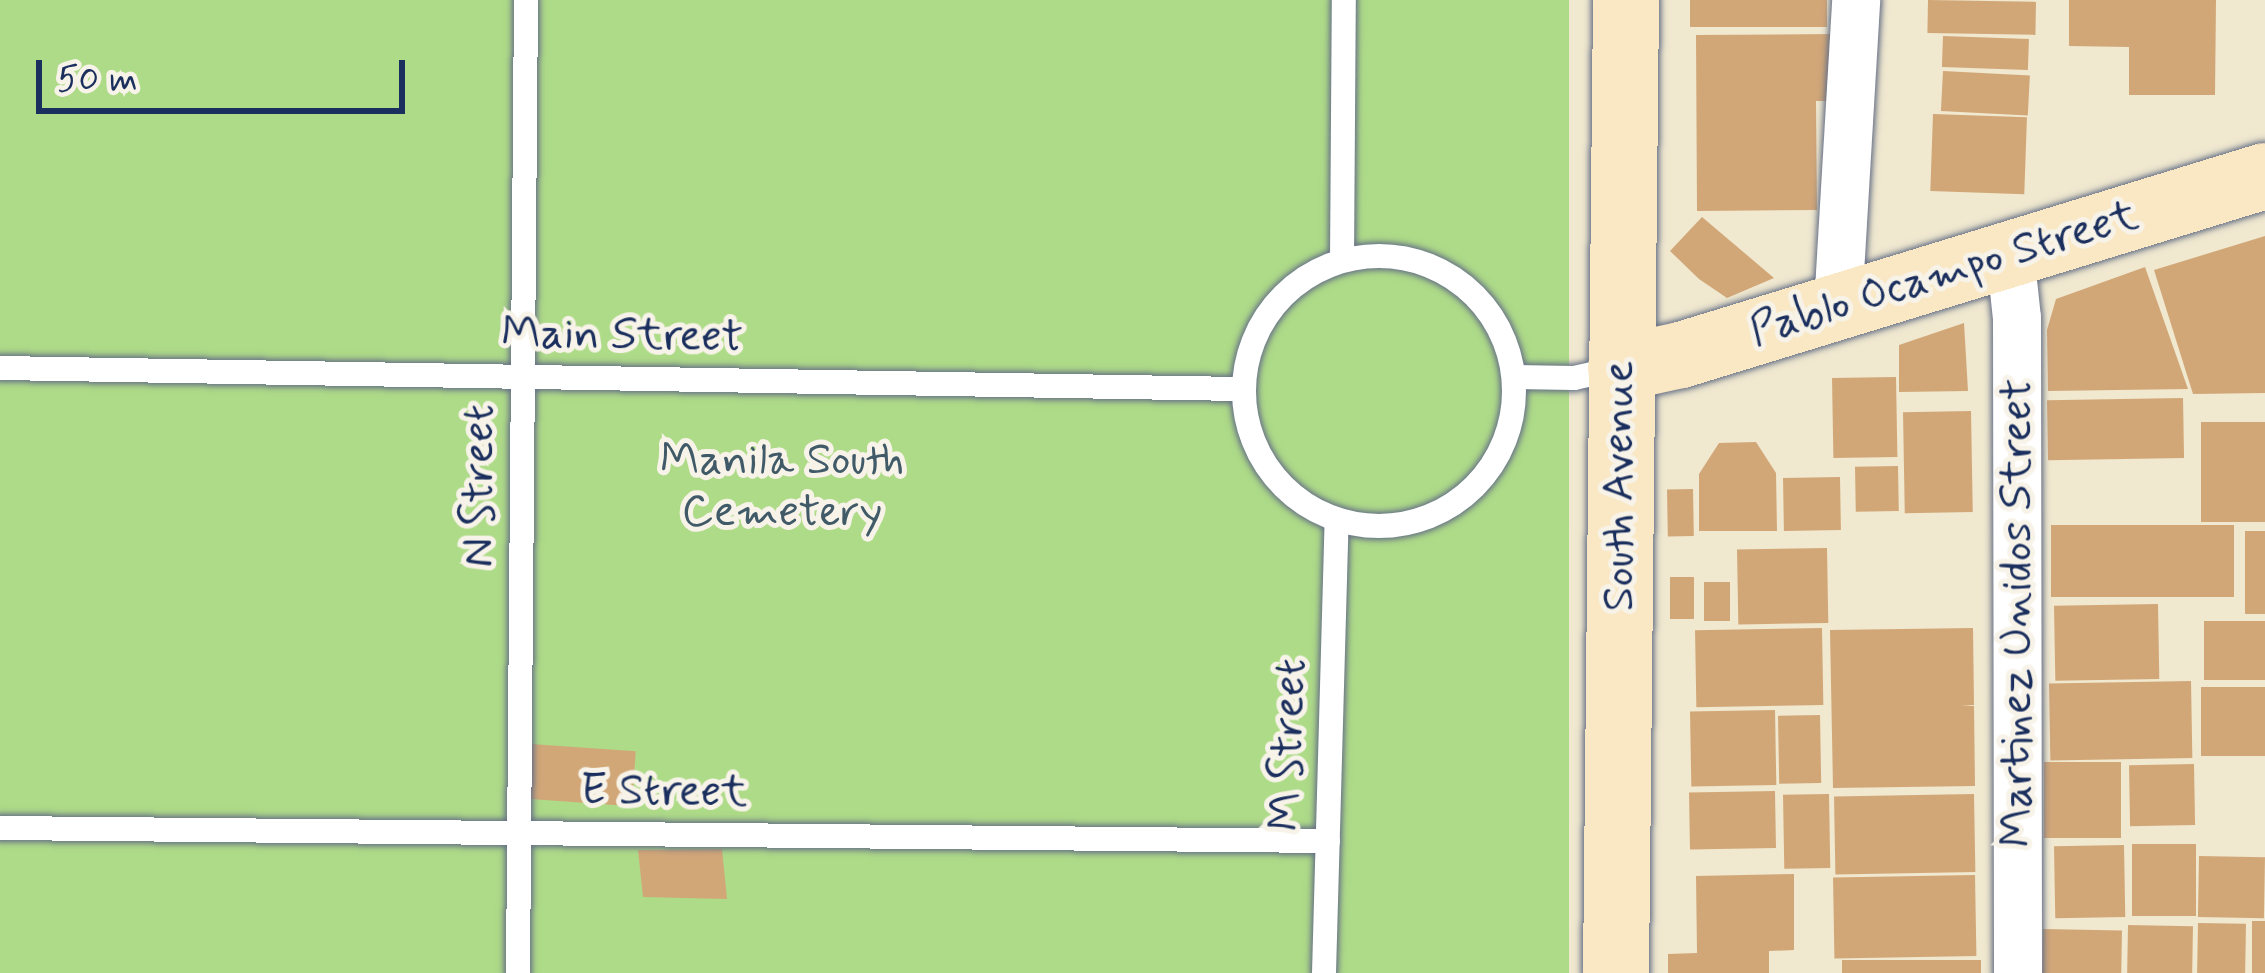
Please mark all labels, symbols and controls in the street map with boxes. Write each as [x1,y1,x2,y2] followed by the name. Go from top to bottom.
[42,36,411,110] scale bar
[57,57,138,104] text: 50 m
[1743,189,2145,359] street label: Pablo Ocampo Street
[502,307,742,365] street label: Main Street
[1593,361,1647,611] street label: South Avenue
[1991,387,2045,839] street label: Martinez Unidos Street
[453,401,507,571] street label: N Street
[660,434,904,540] park label: Manila South Cemetery
[1259,654,1319,836] street label: M Street
[580,764,748,820] street label: E Street

